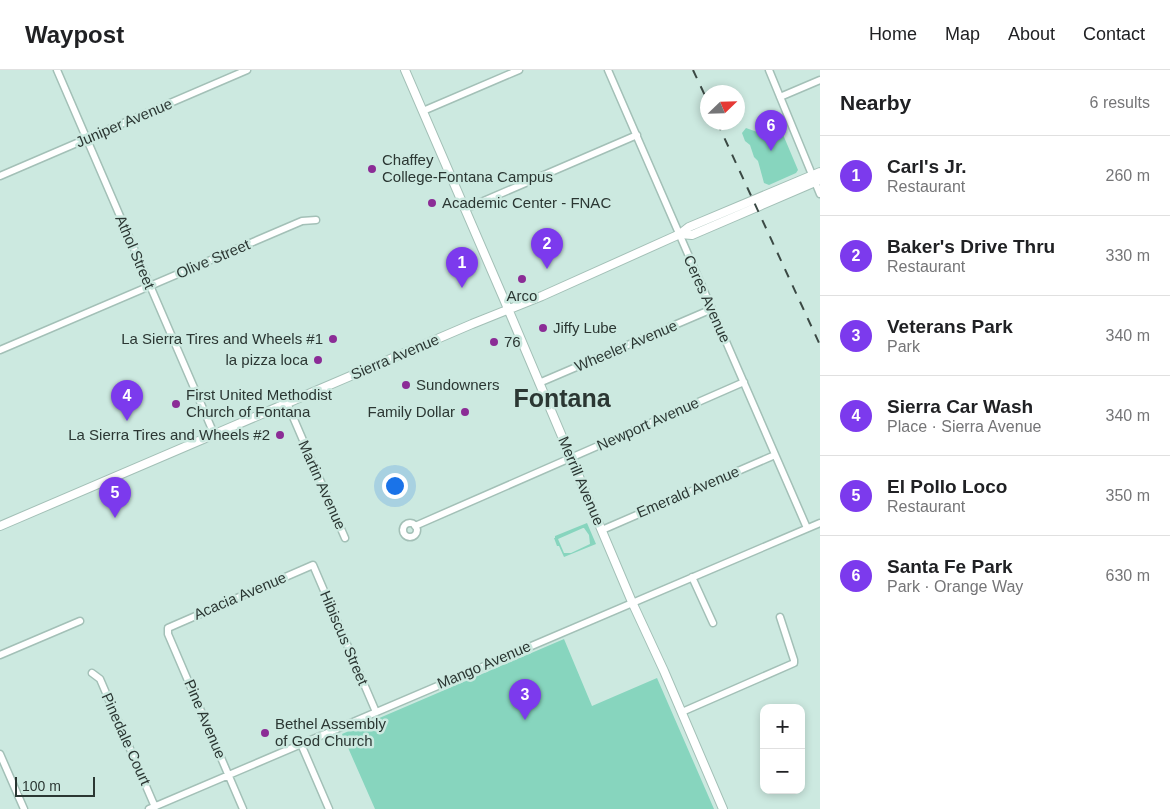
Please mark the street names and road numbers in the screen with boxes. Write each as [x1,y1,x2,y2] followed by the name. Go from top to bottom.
[73,95,175,151] street label: Juniper Avenue
[112,212,159,292] street label: Athol Street
[173,235,253,282] street label: Olive Street
[681,252,734,345] street label: Ceres Avenue
[572,316,680,375] street label: Wheeler Avenue
[348,330,441,383] street label: Sierra Avenue
[594,393,701,454] street label: Newport Avenue
[555,434,608,528] street label: Merrill Avenue
[295,438,350,532] street label: Martin Avenue
[634,462,742,521] street label: Emerald Avenue
[191,568,289,623] street label: Acacia Avenue
[317,588,372,688] street label: Hibiscus Street
[435,637,533,692] street label: Mango Avenue
[181,677,230,761] street label: Pine Avenue
[99,690,155,788] street label: Pinedale Court

